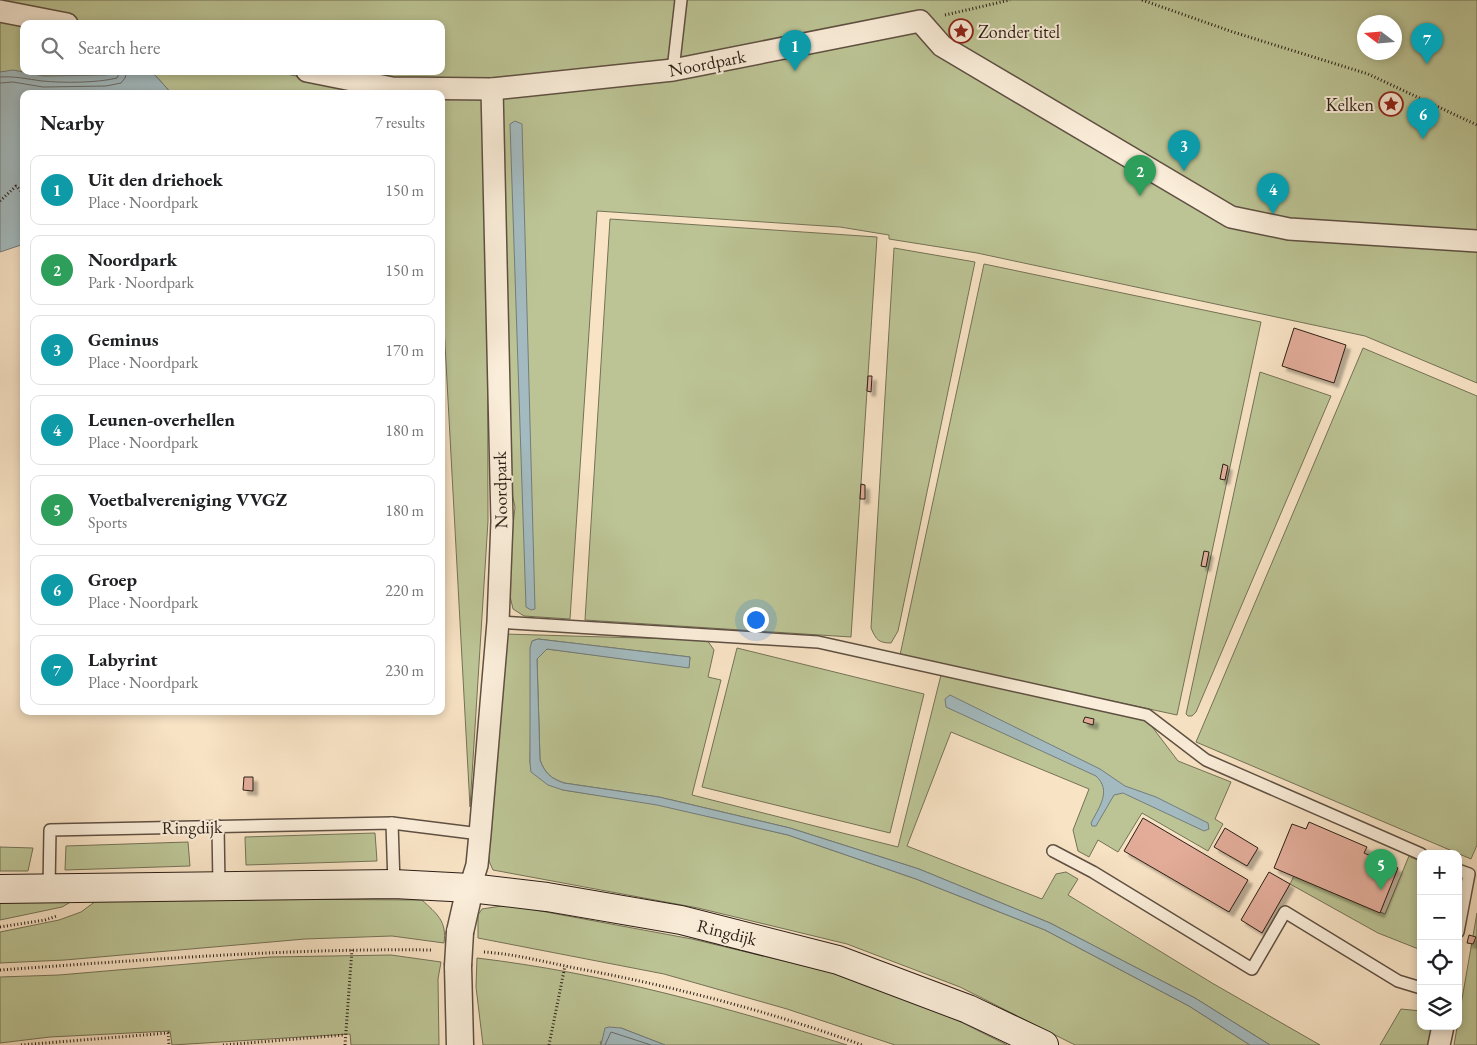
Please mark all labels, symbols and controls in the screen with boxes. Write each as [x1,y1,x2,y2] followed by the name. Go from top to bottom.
[1357,15,1402,60] north arrow
[948,18,974,44] place icon: Zonder titel
[20,20,445,75] search box
[978,20,1060,43] place label: Zonder titel
[1411,23,1443,64] pin: 7
[779,30,811,71] pin: 1
[38,34,66,62] icon: search
[78,35,160,60] text: Search here
[667,44,748,82] street label: Noordpark
[1378,91,1404,117] place icon: Kelken
[1325,93,1374,116] place label: Kelken
[1407,98,1439,139] pin: 6
[40,109,104,136] text: Nearby
[375,112,425,133] text: 7 results
[1168,130,1200,171] pin: 3
[1124,155,1156,196] pin: 2
[88,167,223,192] text: Uit den driehoek
[1257,173,1289,214] pin: 4
[53,180,61,201] text: 1
[385,180,424,201] text: 150 m
[88,192,198,213] text: Place · Noordpark
[88,247,177,272] text: Noordpark
[53,260,61,281] text: 2
[385,260,424,281] text: 150 m
[88,272,194,293] text: Park · Noordpark
[88,327,159,352] text: Geminus
[53,340,61,361] text: 3
[385,340,424,361] text: 170 m
[88,352,198,373] text: Place · Noordpark
[88,407,235,432] text: Leunen-overhellen
[53,420,61,441] text: 4
[385,420,424,441] text: 180 m
[88,432,198,453] text: Place · Noordpark
[488,450,512,529] street label: Noordpark
[88,487,287,512] text: Voetbalvereniging VVGZ
[53,500,61,521] text: 5
[385,500,424,521] text: 180 m
[88,512,127,533] text: Sports
[88,567,137,592] text: Groep
[53,580,61,601] text: 6
[385,580,424,601] text: 220 m
[88,592,198,613] text: Place · Noordpark
[743,607,769,633] your location
[88,647,158,672] text: Labyrint
[53,660,61,681] text: 7
[385,660,424,681] text: 230 m
[88,672,198,693] text: Place · Noordpark
[161,815,223,839] street label: Ringdijk
[1365,849,1397,890] pin: 5
[1417,850,1462,1030] map controls
[1417,850,1462,895] button: +
[1417,895,1462,940] button: −
[695,914,760,951] street label: Ringdijk
[1417,940,1462,985] button: locate
[1417,985,1462,1030] button: layers

